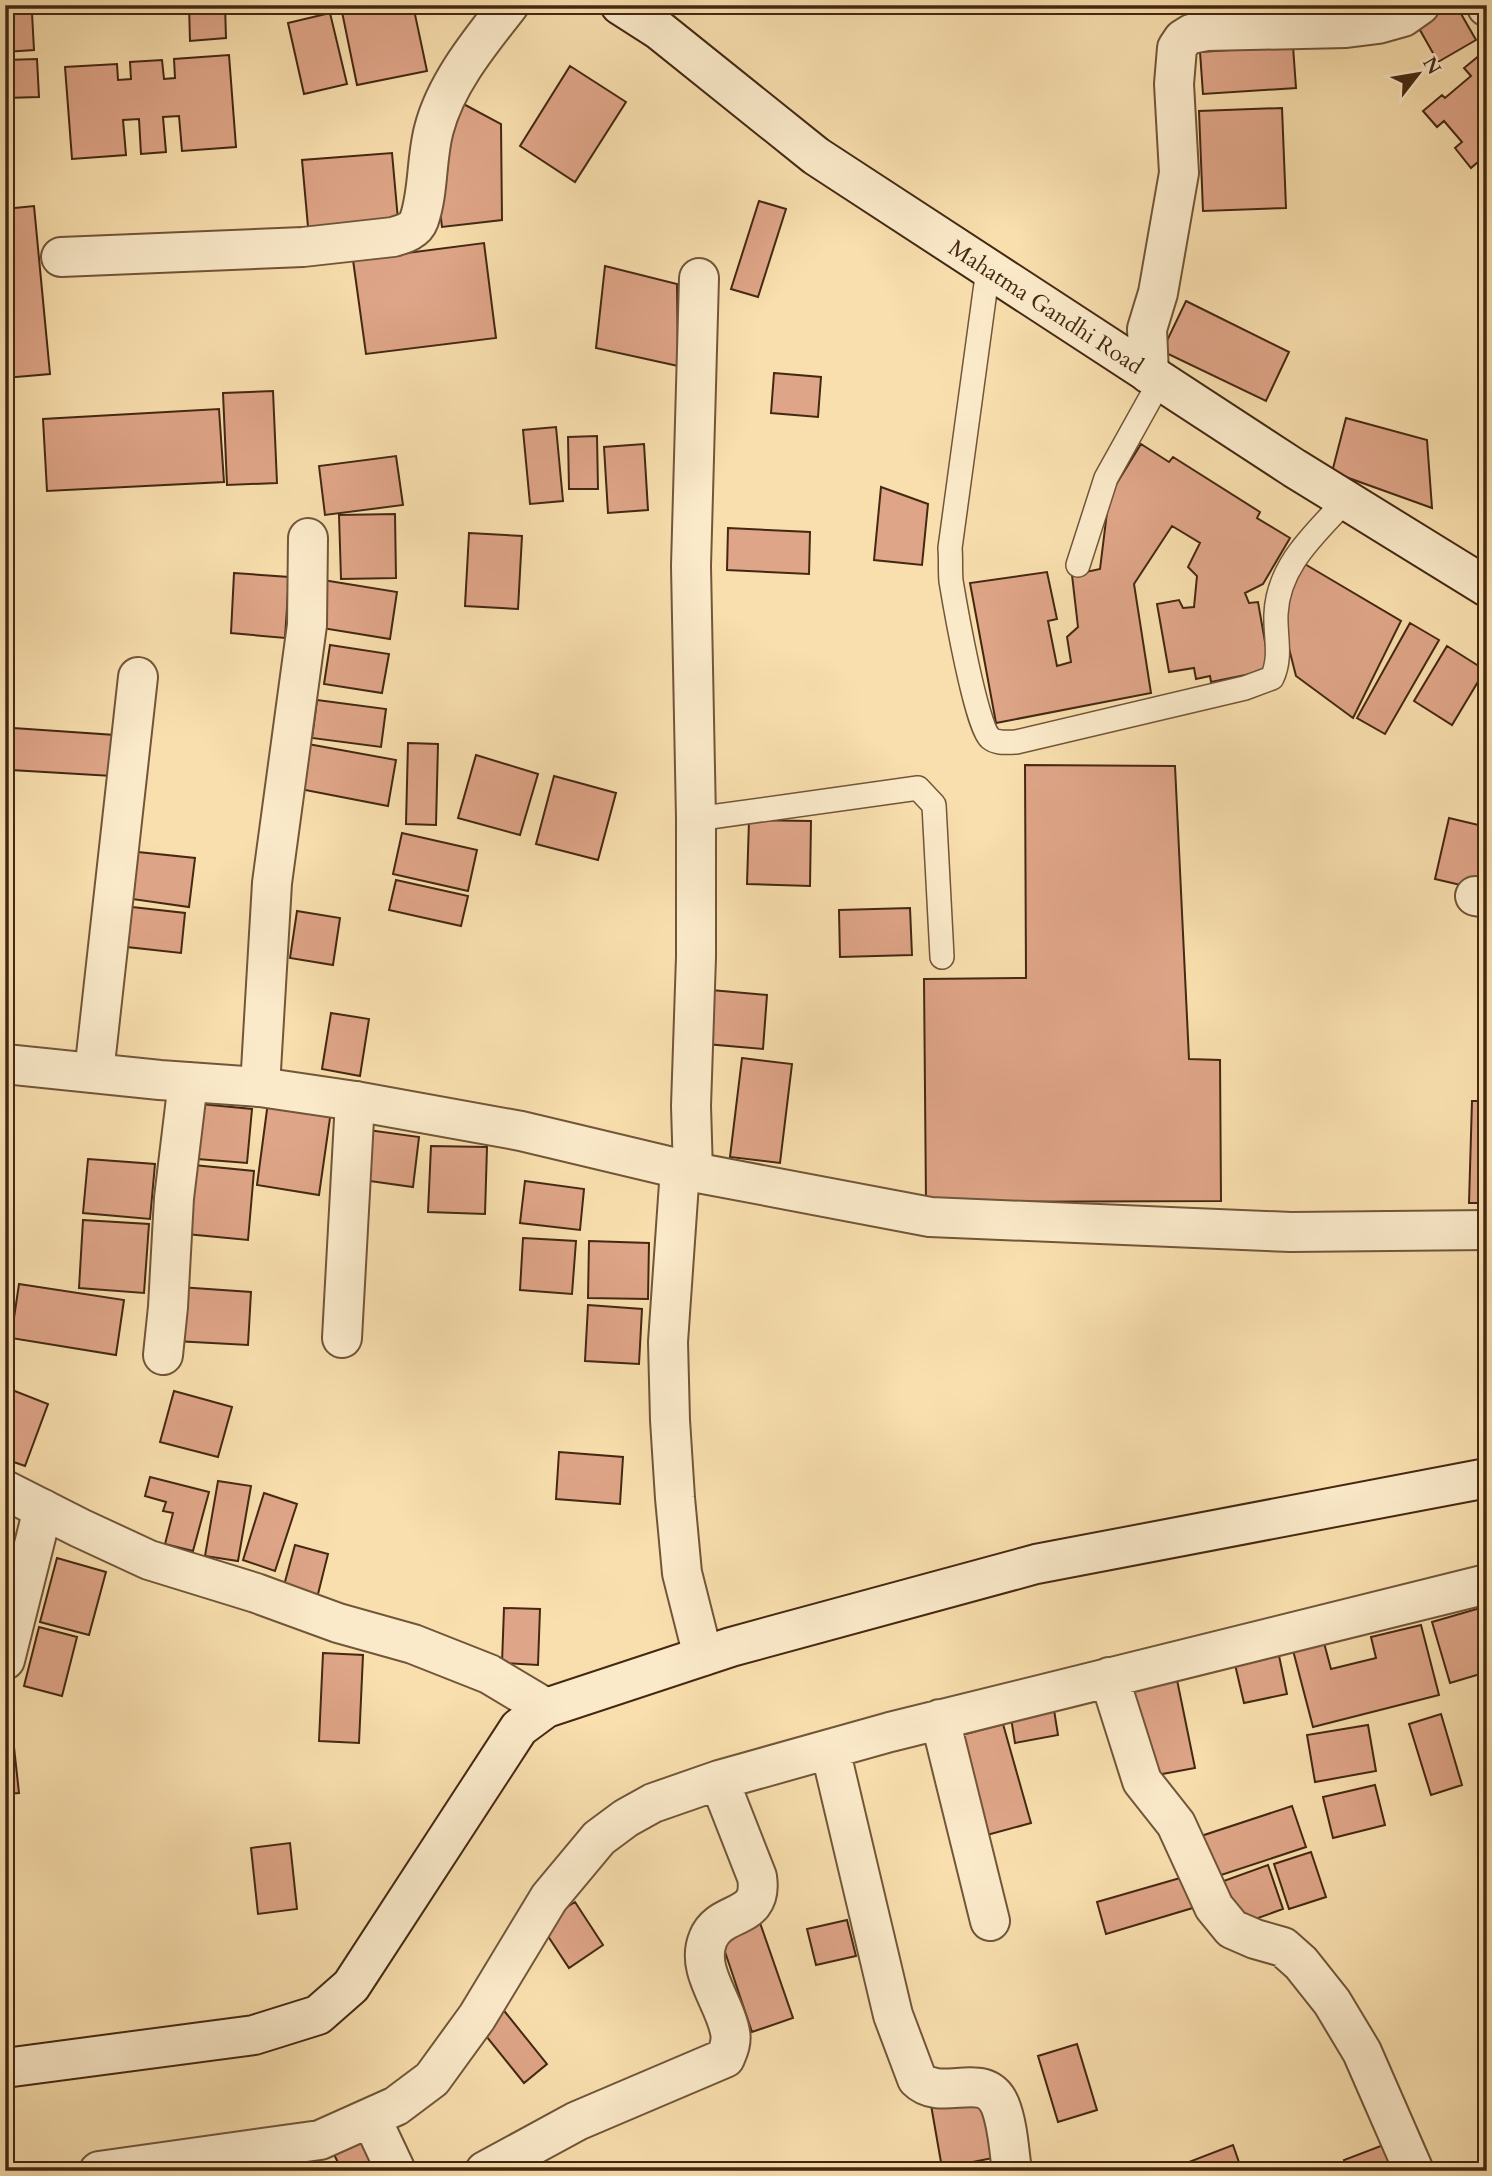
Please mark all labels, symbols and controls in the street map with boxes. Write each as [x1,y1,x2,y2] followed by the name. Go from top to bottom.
[1384,38,1454,108] north arrow
[1416,52,1447,80] text: N
[943,232,1150,382] street label: Mahatma Gandhi Road

